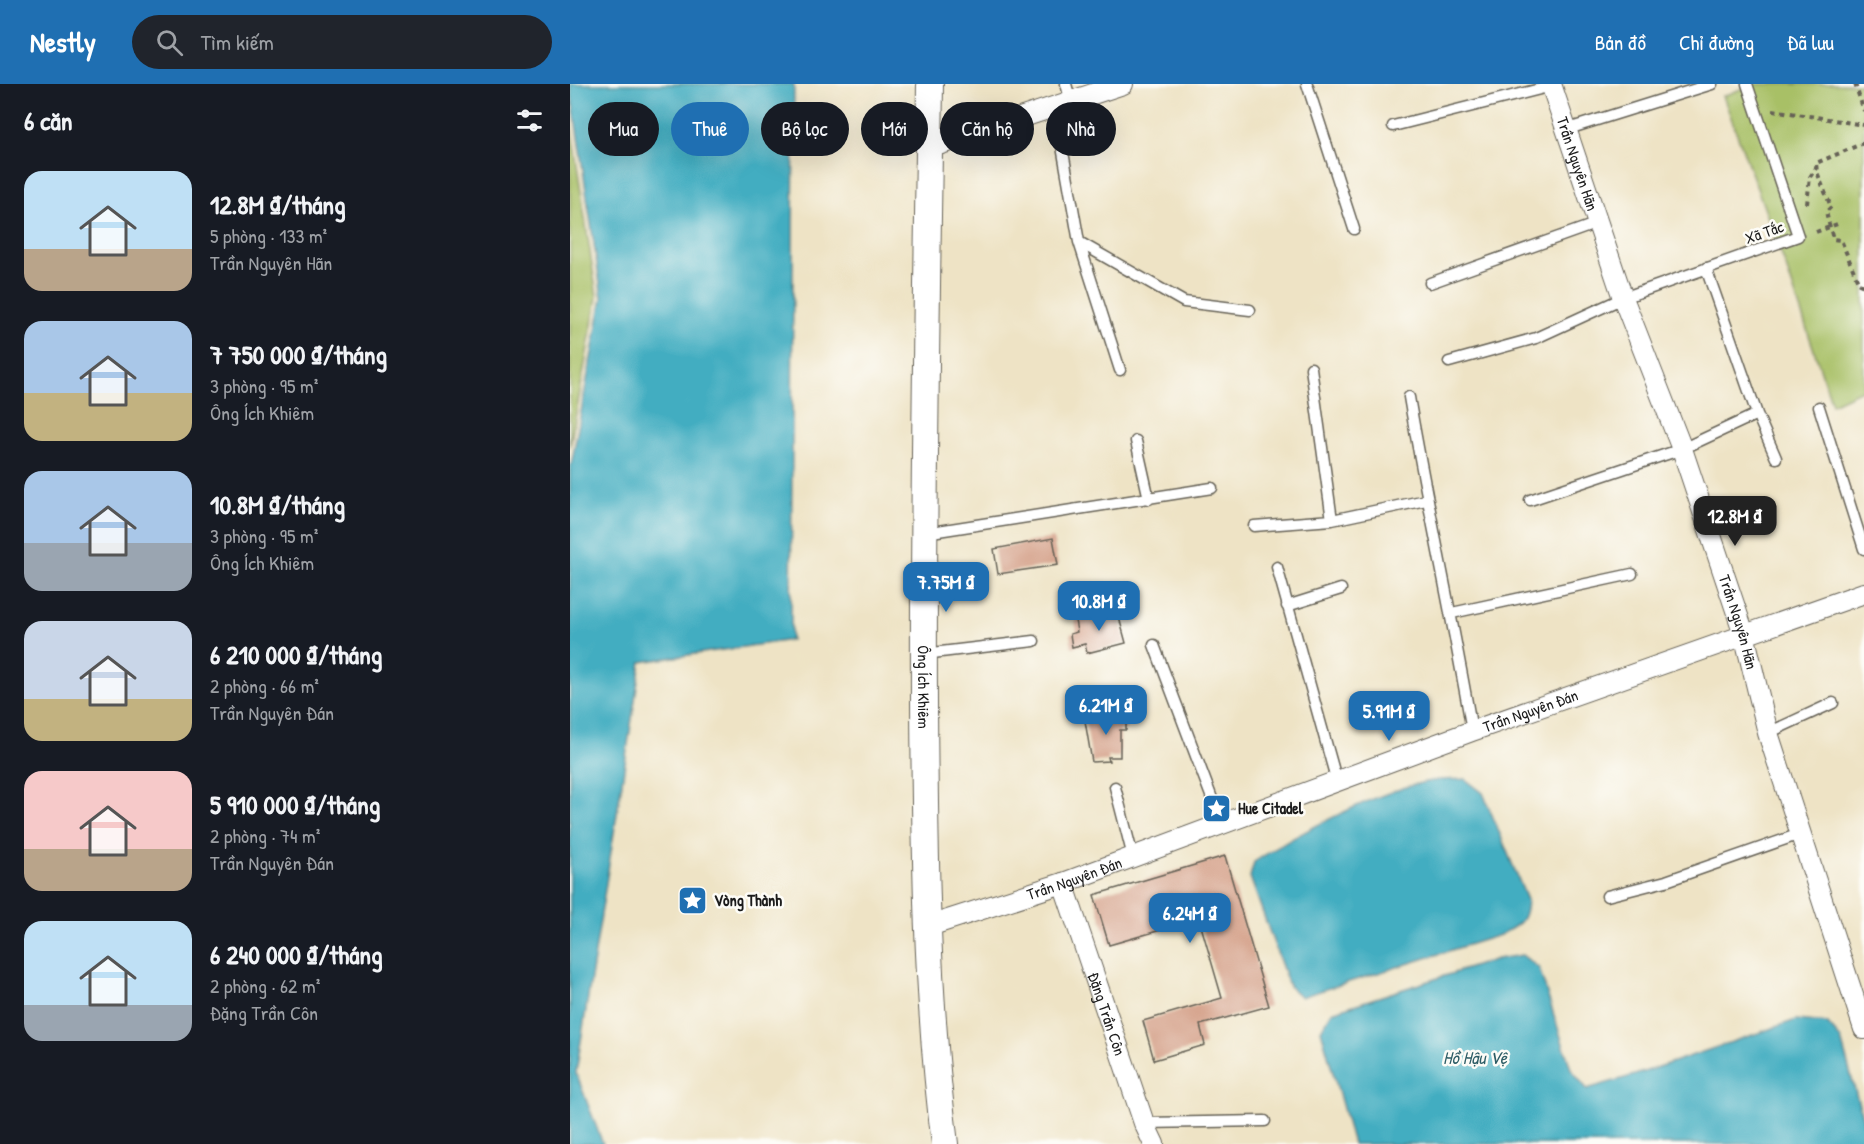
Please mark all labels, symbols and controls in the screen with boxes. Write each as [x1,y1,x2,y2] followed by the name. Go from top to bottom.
[132,15,552,69] search box
[30,23,96,61] text: Nestly
[153,26,186,59] icon: search
[201,27,274,57] text: Tìm kiếm
[1595,28,1646,57] text: Bản đồ
[1679,28,1754,57] text: Chỉ đường
[1787,28,1834,57] text: Đã lưu
[588,102,659,156] chip: Mua
[671,102,749,156] chip: Thuê
[761,102,849,156] chip: Bộ lọc
[861,102,928,156] chip: Mới
[940,102,1034,156] chip: Căn hộ
[1046,102,1116,156] chip: Nhà
[24,103,72,138] text: 6 căn
[513,104,546,137] icon: filters
[1552,114,1604,214] street label: Trần Nguyên Hãn
[210,187,346,222] text: 12.8M ₫/tháng
[72,195,144,267] icon: home
[1742,215,1787,249] street label: Xã Tắc
[210,222,327,249] text: 5 phòng · 133 m²
[210,249,332,276] text: Trần Nguyên Hãn
[210,337,387,372] text: 7 750 000 ₫/tháng
[72,345,144,417] icon: home
[210,372,318,399] text: 3 phòng · 95 m²
[210,399,314,426] text: Ông Ích Khiêm
[210,487,345,522] text: 10.8M ₫/tháng
[72,495,144,567] icon: home
[1680,496,1790,547] pin: 12.8M ₫
[1708,502,1762,529] text: 12.8M ₫
[210,522,318,549] text: 3 phòng · 95 m²
[210,549,314,576] text: Ông Ích Khiêm
[891,562,1001,613] pin: 7.75M ₫
[917,568,975,595] text: 7.75M ₫
[1714,572,1763,672] street label: Trần Nguyên Hãn
[1044,581,1154,632] pin: 10.8M ₫
[1072,587,1126,614] text: 10.8M ₫
[210,637,382,672] text: 6 210 000 ₫/tháng
[72,645,144,717] icon: home
[913,645,935,729] street label: Ông Ích Khiêm
[210,672,319,699] text: 2 phòng · 66 m²
[1480,684,1581,737] street label: Trần Nguyên Đán
[1051,685,1161,736] pin: 6.21M ₫
[1079,691,1133,718] text: 6.21M ₫
[1334,691,1444,742] pin: 5.91M ₫
[1363,697,1415,724] text: 5.91M ₫
[210,699,334,726] text: Trần Nguyên Đán
[210,787,380,822] text: 5 910 000 ₫/tháng
[1201,792,1233,824] place icon: Hue Citadel
[72,795,144,867] icon: home
[1238,797,1304,819] place label: Hue Citadel
[210,822,320,849] text: 2 phòng · 74 m²
[210,849,334,876] text: Trần Nguyên Đán
[1024,851,1125,905] street label: Trần Nguyên Đán
[677,884,709,916] place icon: Vòng Thành
[714,889,782,912] place label: Vòng Thành
[1135,893,1245,944] pin: 6.24M ₫
[1163,899,1217,926] text: 6.24M ₫
[210,937,383,972] text: 6 240 000 ₫/tháng
[72,945,144,1017] icon: home
[1083,969,1131,1058] street label: Đặng Trần Côn
[210,972,320,999] text: 2 phòng · 62 m²
[210,999,318,1026] text: Đặng Trần Côn
[1443,1045,1509,1070] water label: Hồ Hậu Vệ

